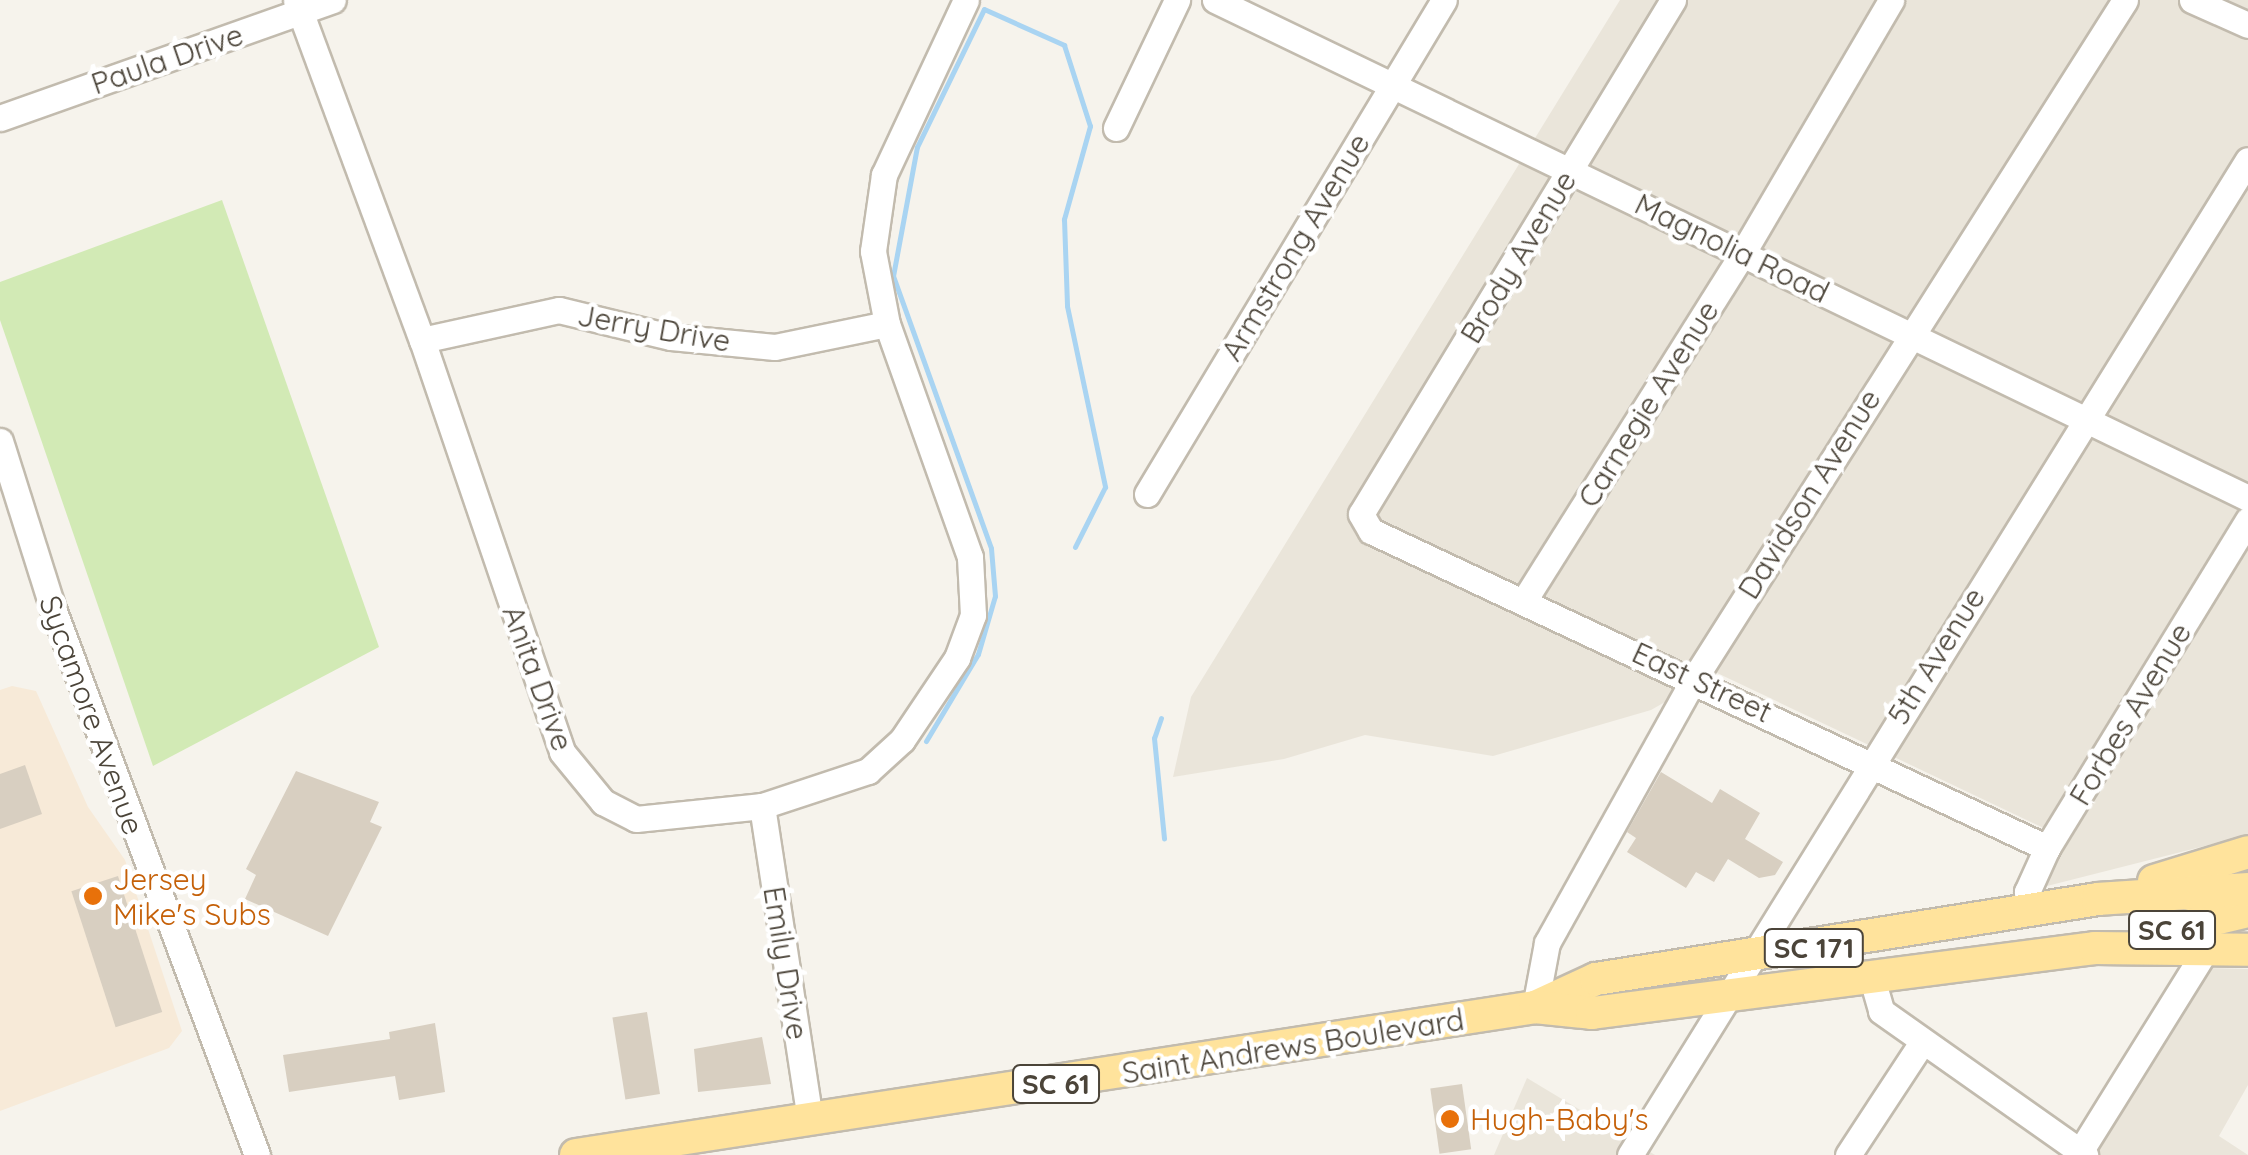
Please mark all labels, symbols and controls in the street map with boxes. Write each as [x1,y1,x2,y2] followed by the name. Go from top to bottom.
[86,16,248,102] street label: Paula Drive
[1213,127,1377,367] street label: Armstrong Avenue
[1452,164,1584,350] street label: Brody Avenue
[1629,186,1835,310] street label: Magnolia Road
[1570,294,1726,514] street label: Carnegie Avenue
[575,297,733,359] street label: Jerry Drive
[1730,383,1888,605] street label: Davidson Avenue
[1880,581,1992,731] street label: 5th Avenue
[32,591,152,839] street label: Sycamore Avenue
[495,600,581,756] street label: Anita Drive
[2061,616,2199,812] street label: Forbes Avenue
[1627,634,1777,730] street label: East Street
[113,861,271,932] place label: Jersey Mike's Subs
[756,884,816,1042] street label: Emily Drive
[82,885,104,907] marker: Jersey Mike's Subs
[2127,907,2217,953] road number: SC 61
[1762,925,1866,971] road number: SC 171
[1119,1001,1467,1091] street label: Saint Andrews Boulevard
[1011,1061,1101,1107] road number: SC 61
[1470,1101,1649,1137] place label: Hugh-Baby's
[1439,1108,1461,1130] marker: Hugh-Baby's

